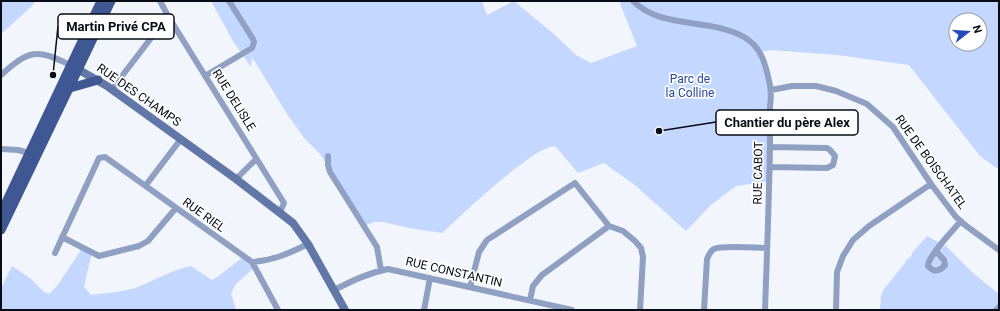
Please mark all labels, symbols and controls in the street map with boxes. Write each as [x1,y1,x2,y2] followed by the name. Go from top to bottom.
[948,12,988,52] north arrow
[58,14,174,39] callout: Martin Privé CPA
[66,19,166,34] text: Martin Privé CPA
[970,24,985,35] text: N
[94,61,184,129] street label: RUE DES CHAMPS
[210,67,259,133] street label: RUE DELISLE
[666,72,714,100] park label: Parc de la Colline
[716,110,858,135] callout: Chantier du père Alex
[892,112,970,212] street label: RUE DE BOISCHATEL
[724,115,850,130] text: Chantier du père Alex
[750,141,766,205] street label: RUE CABOT
[180,195,228,235] street label: RUE RIEL
[404,254,504,290] street label: RUE CONSTANTIN

